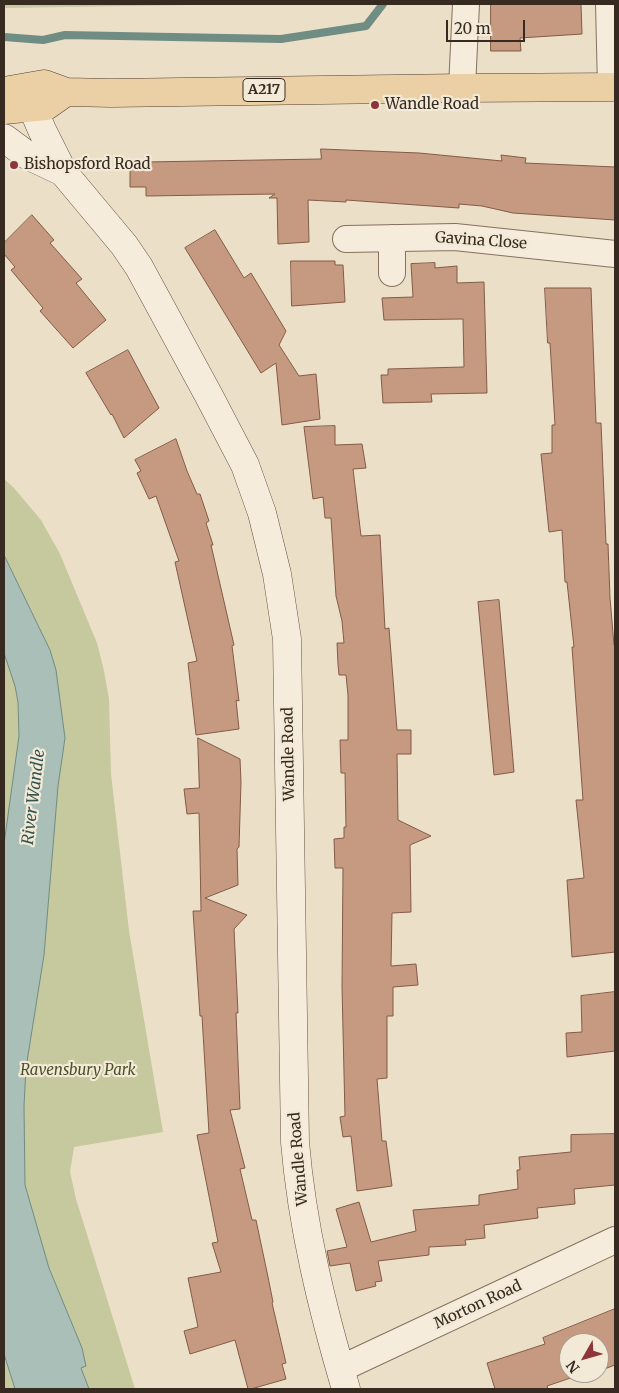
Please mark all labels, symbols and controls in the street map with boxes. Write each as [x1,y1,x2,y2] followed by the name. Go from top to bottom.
[449,10,528,42] scale bar
[454,19,491,38] text: 20 m
[243,78,285,102] road number: A217
[385,96,479,114] place label: Wandle Road
[369,99,381,111] marker: Wandle Road
[24,156,151,174] place label: Bishopsford Road
[8,159,20,171] marker: Bishopsford Road
[434,229,528,253] street label: Gavina Close
[279,707,299,801] street label: Wandle Road
[19,748,49,846] water label: River Wandle
[20,1062,136,1080] park label: Ravensbury Park
[286,1111,312,1207] street label: Wandle Road
[431,1277,525,1333] street label: Morton Road
[559,1333,609,1383] north arrow
[562,1357,583,1377] text: N

